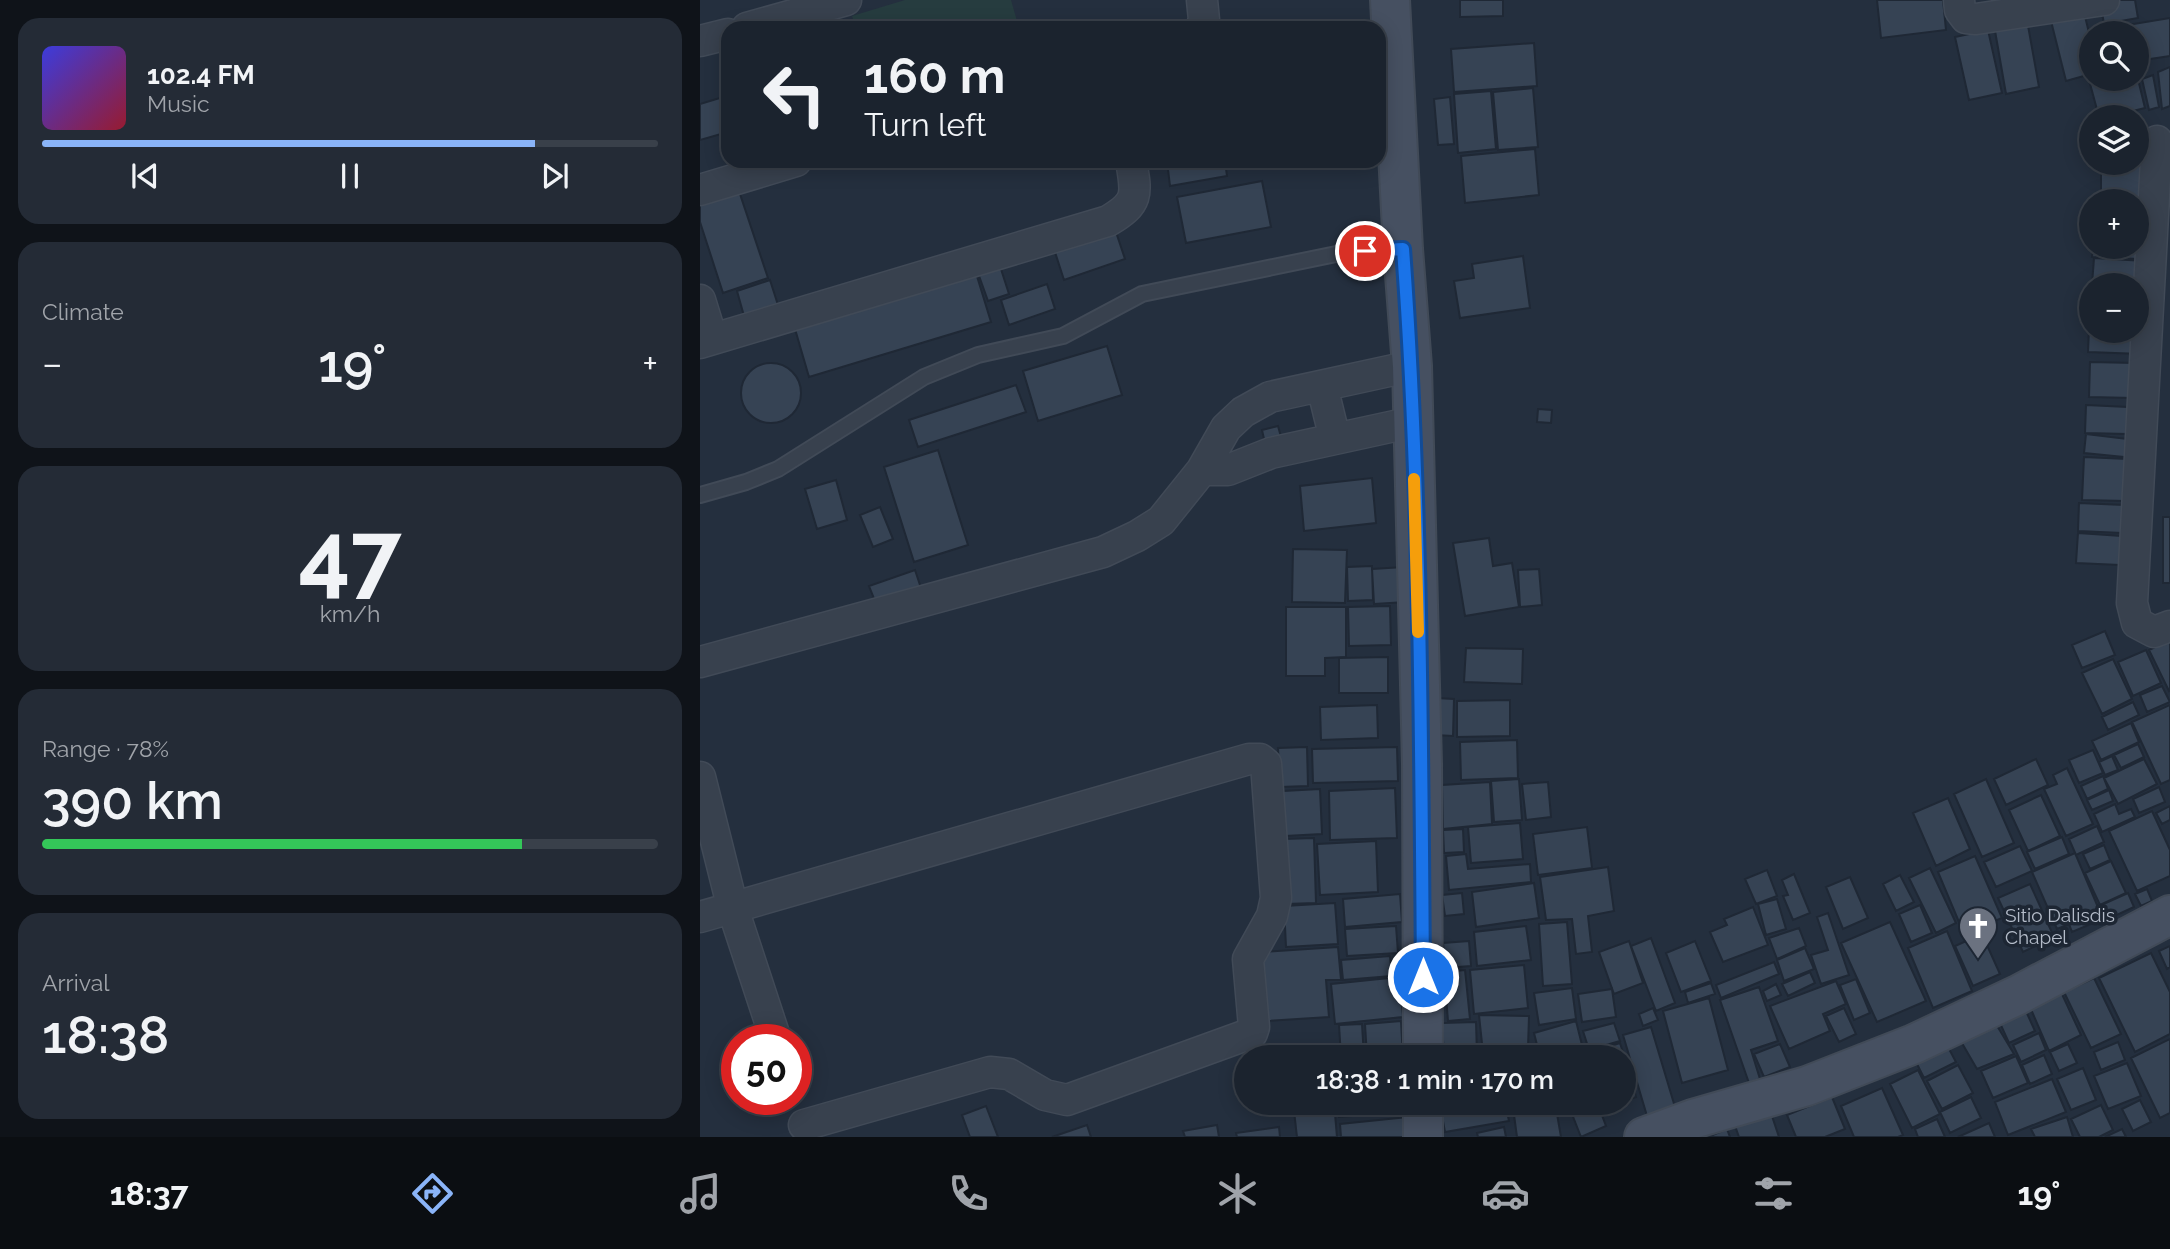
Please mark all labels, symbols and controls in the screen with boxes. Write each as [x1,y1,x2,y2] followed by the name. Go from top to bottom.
[2079,21,2149,343] map controls
[2079,21,2149,91] button: search
[864,47,1005,104] text: 160 m
[749,49,840,140] icon: left
[147,60,255,90] text: 102.4 FM
[147,90,210,117] text: Music
[2079,105,2149,175] button: layers
[864,106,986,143] text: Turn left
[126,157,164,195] icon: previous
[331,157,369,195] icon: pause
[536,157,574,195] icon: next
[2079,189,2149,259] button: +
[1335,221,1395,281] pin
[1346,232,1384,270] icon: arrive
[2079,273,2149,343] button: −
[42,298,124,325] text: Climate
[318,333,386,394] text: 19°
[42,341,62,386] text: −
[642,341,658,386] text: +
[298,501,402,608] text: 47
[320,600,380,627] text: km/h
[42,735,169,762] text: Range · 78%
[42,770,223,831] text: 390 km
[2005,904,2115,948] place label: Sitio Dalisdis Chapel
[1957,905,1999,960] church icon: Sitio Dalisdis Chapel
[1386,940,1460,1014] position arrow
[42,969,109,996] text: Arrival
[42,1004,169,1065] text: 18:38
[721,1024,812,1115] speed limit sign: 50
[1316,1065,1554,1095] text: 18:38 · 1 min · 170 m
[408,1169,457,1218] icon: directions
[676,1169,725,1218] icon: music
[944,1169,993,1218] icon: phone
[1213,1169,1262,1218] icon: climate
[1481,1169,1530,1218] icon: car
[1749,1169,1798,1218] icon: filters
[110,1175,189,1212] text: 18:37
[2017,1175,2060,1212] text: 19°

